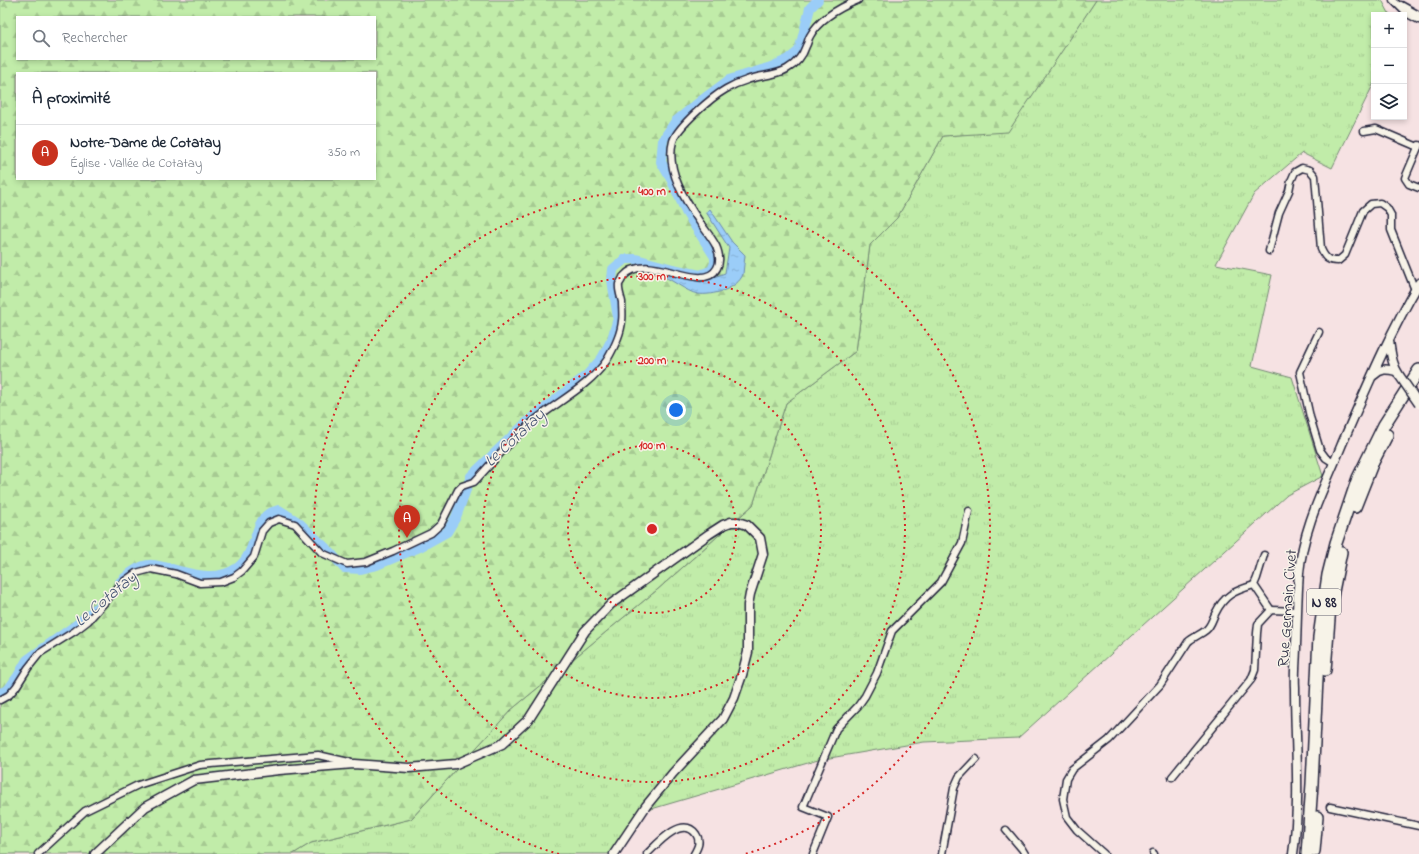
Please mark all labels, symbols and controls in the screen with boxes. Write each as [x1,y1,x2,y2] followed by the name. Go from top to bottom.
[1371,12,1407,120] map controls
[1371,12,1407,48] button: +
[16,16,376,60] search box
[30,27,52,49] icon: search
[62,27,127,49] text: Rechercher
[1371,48,1407,84] button: −
[1371,84,1407,120] button: layers
[32,86,110,111] text: À proximité
[70,132,221,154] text: Notre-Dame de Cotatay
[41,143,49,162] text: A
[328,143,360,162] text: 350 m
[70,154,202,173] text: Église · Vallée de Cotatay
[637,183,666,201] text: 400 m
[637,268,667,286] text: 300 m
[637,352,667,370] text: 200 m
[666,400,686,420] your location
[479,403,552,474] water label: Le Cotatay
[639,437,666,455] text: 100 m
[394,505,420,538] pin: A
[645,522,659,536] centre of rings
[1272,548,1304,668] street label: Rue Germain Civet
[69,565,144,634] water label: Le Cotatay
[1307,589,1341,615] road number: N 88

